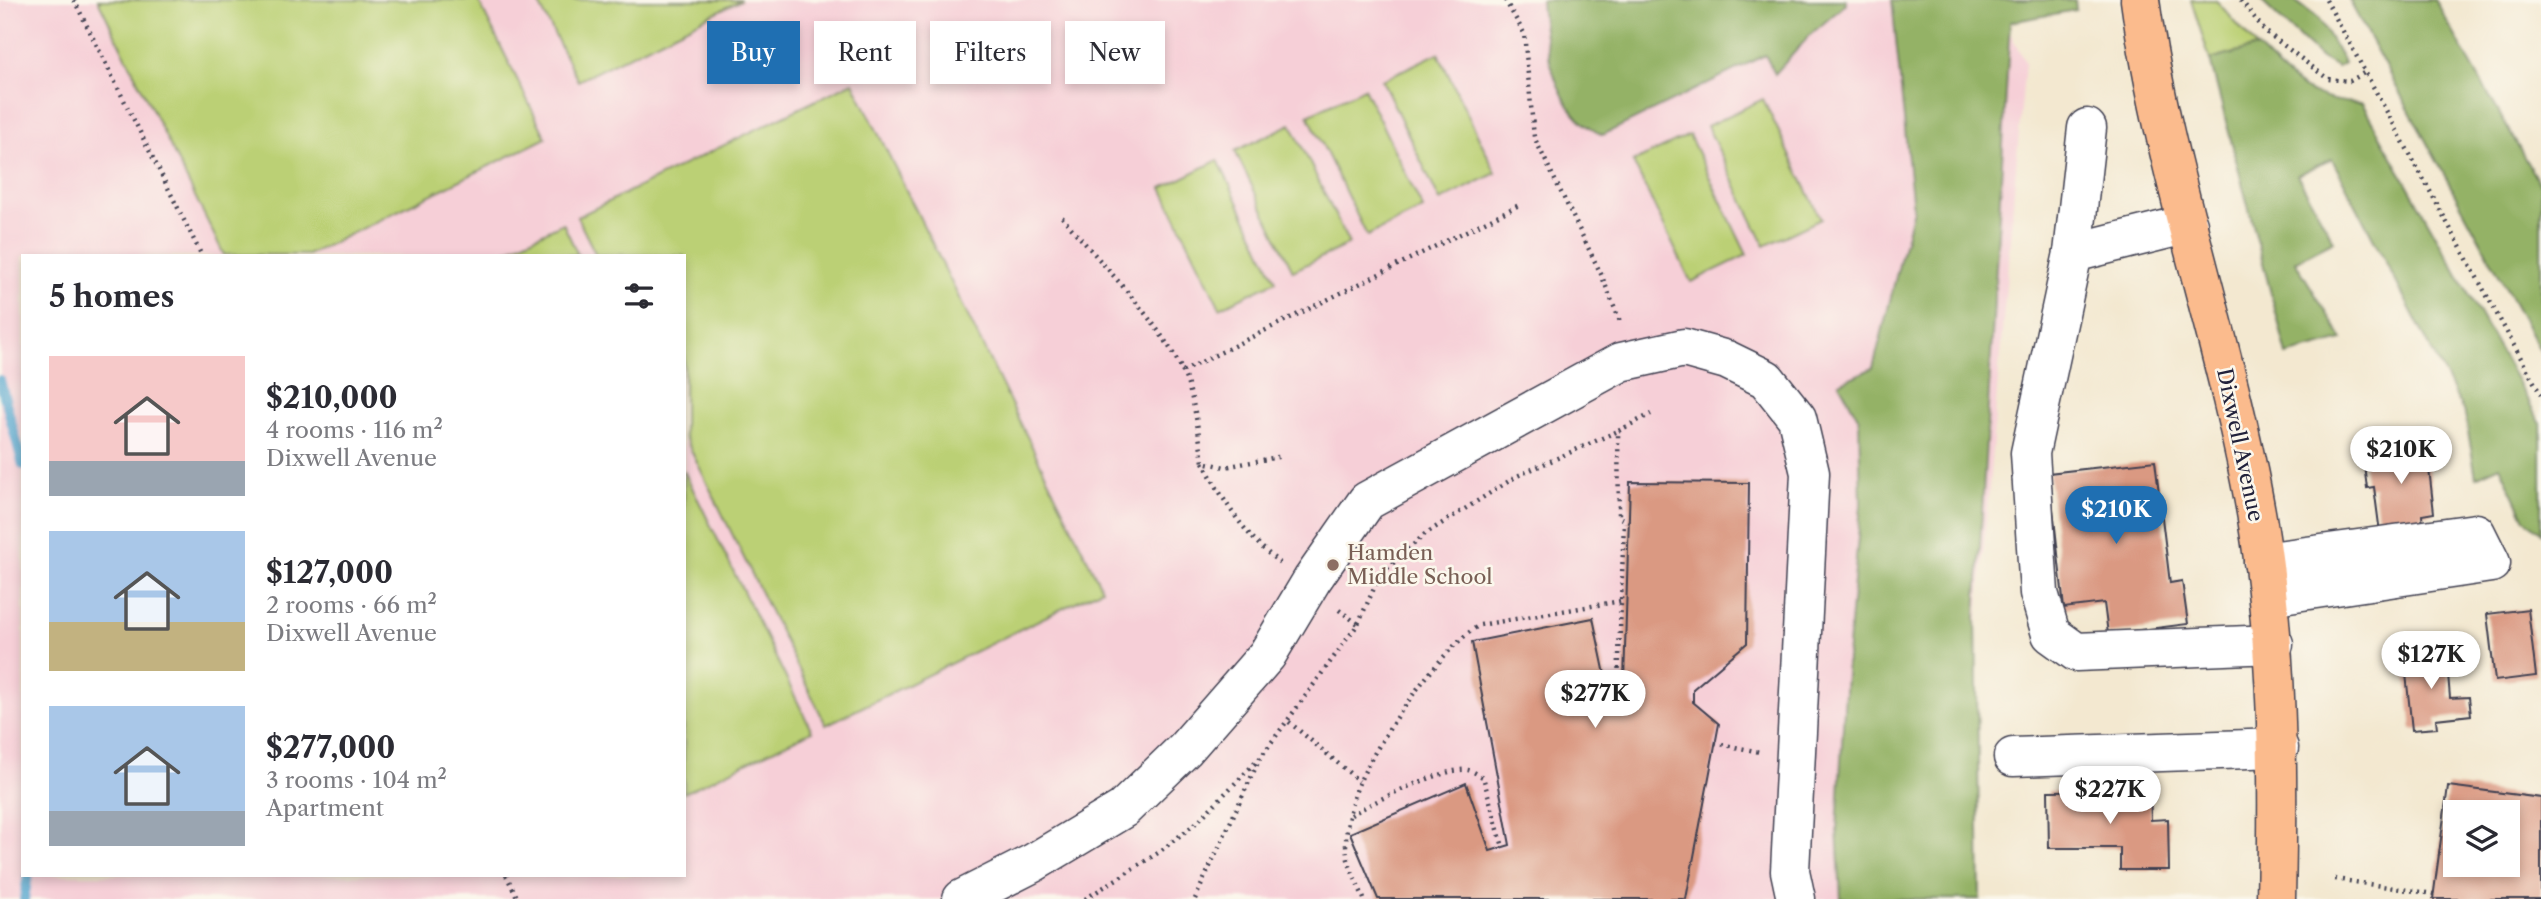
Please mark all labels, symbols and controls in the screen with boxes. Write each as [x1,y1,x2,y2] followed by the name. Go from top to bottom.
[707,21,800,84] chip: Buy
[814,21,916,84] chip: Rent
[930,21,1051,84] chip: Filters
[1065,21,1165,84] chip: New
[620,277,658,315] icon: filters
[49,278,174,315] text: 5 homes
[2212,366,2269,524] street label: Dixwell Avenue
[266,379,398,416] text: $210,000
[105,384,189,468] icon: home
[266,416,443,444] text: 4 rooms · 116 m²
[2352,426,2450,486] pin: $210K
[2366,435,2436,463] text: $210K
[266,444,437,472] text: Dixwell Avenue
[2067,486,2165,546] pin: $210K
[2081,495,2151,523] text: $210K
[1347,540,1493,589] place label: Hamden Middle School
[266,554,393,591] text: $127,000
[1325,557,1341,573] marker: Hamden Middle School
[105,559,189,643] icon: home
[266,591,437,619] text: 2 rooms · 66 m²
[266,619,437,647] text: Dixwell Avenue
[2382,632,2480,691] pin: $127K
[2397,640,2465,668] text: $127K
[1546,670,1644,730] pin: $277K
[1561,679,1629,707] text: $277K
[266,729,395,766] text: $277,000
[105,734,189,818] icon: home
[266,766,447,794] text: 3 rooms · 104 m²
[2061,766,2159,826] pin: $227K
[2075,775,2145,803] text: $227K
[266,794,384,822] text: Apartment
[2443,800,2520,877] map controls
[2443,800,2520,877] button: layers

